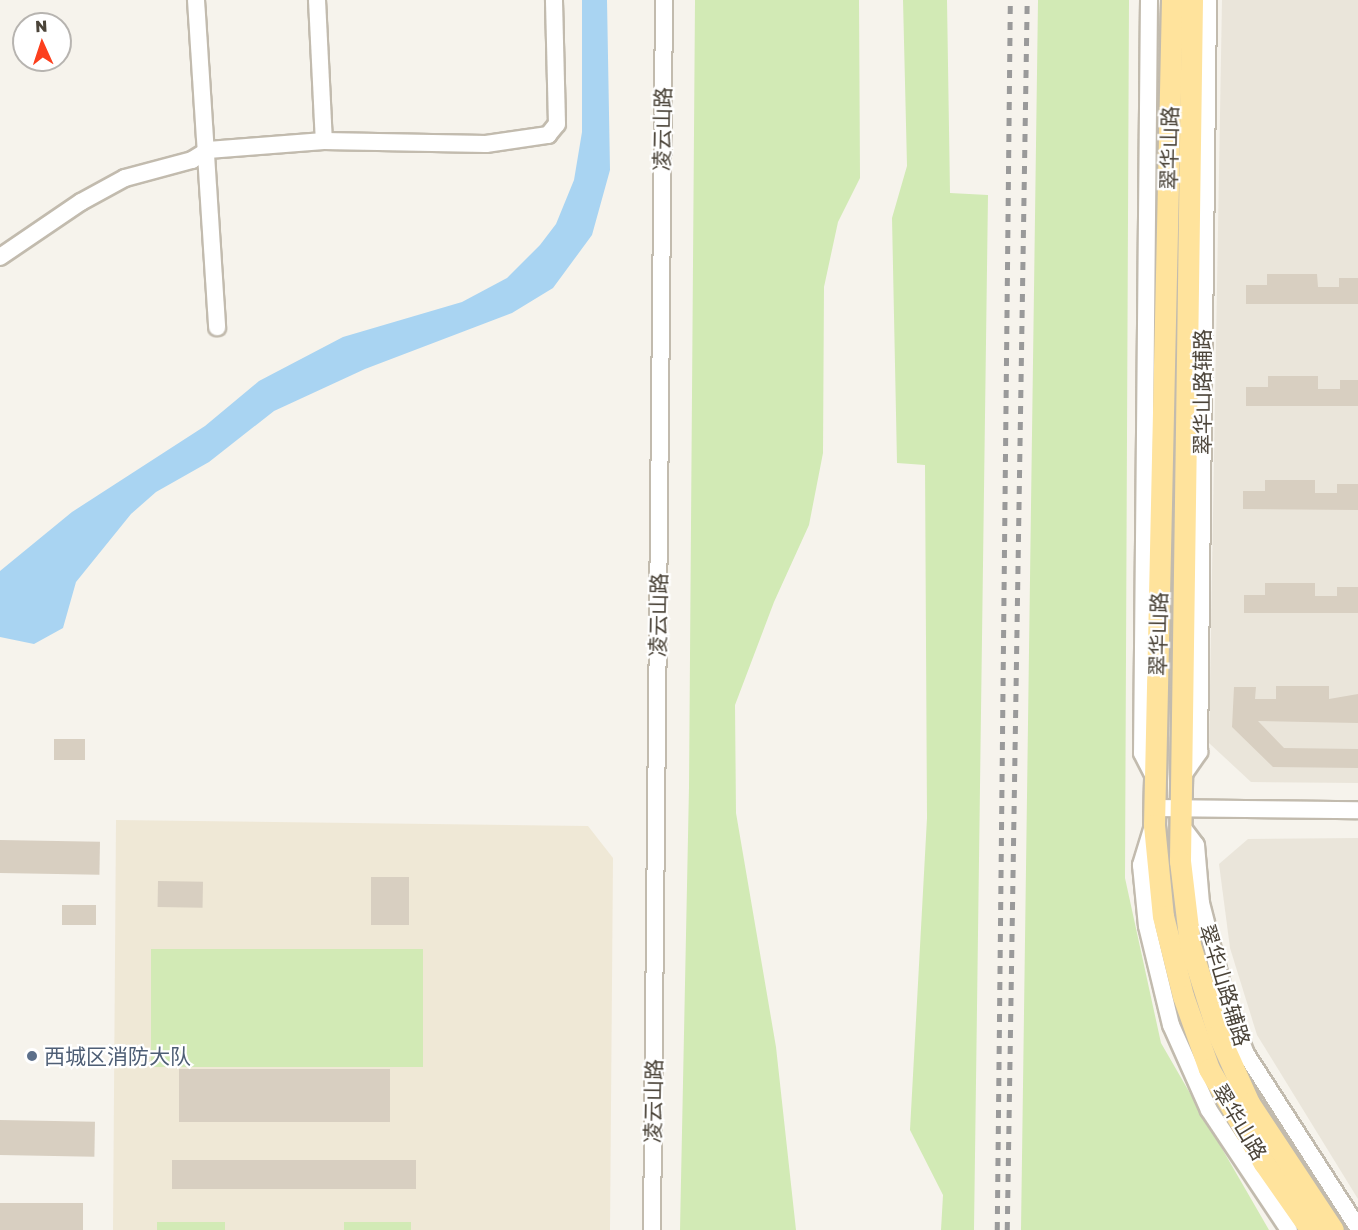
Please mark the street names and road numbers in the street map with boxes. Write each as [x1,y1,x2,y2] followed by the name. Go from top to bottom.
[649,87,675,171] street label: 凌云山路
[1156,106,1182,190] street label: 翠华山路
[1189,329,1215,455] street label: 翠华山路辅路
[645,573,671,657] street label: 凌云山路
[1145,592,1171,676] street label: 翠华山路
[1195,921,1255,1049] street label: 翠华山路辅路
[640,1059,666,1143] street label: 凌云山路
[1208,1080,1272,1164] street label: 翠华山路

